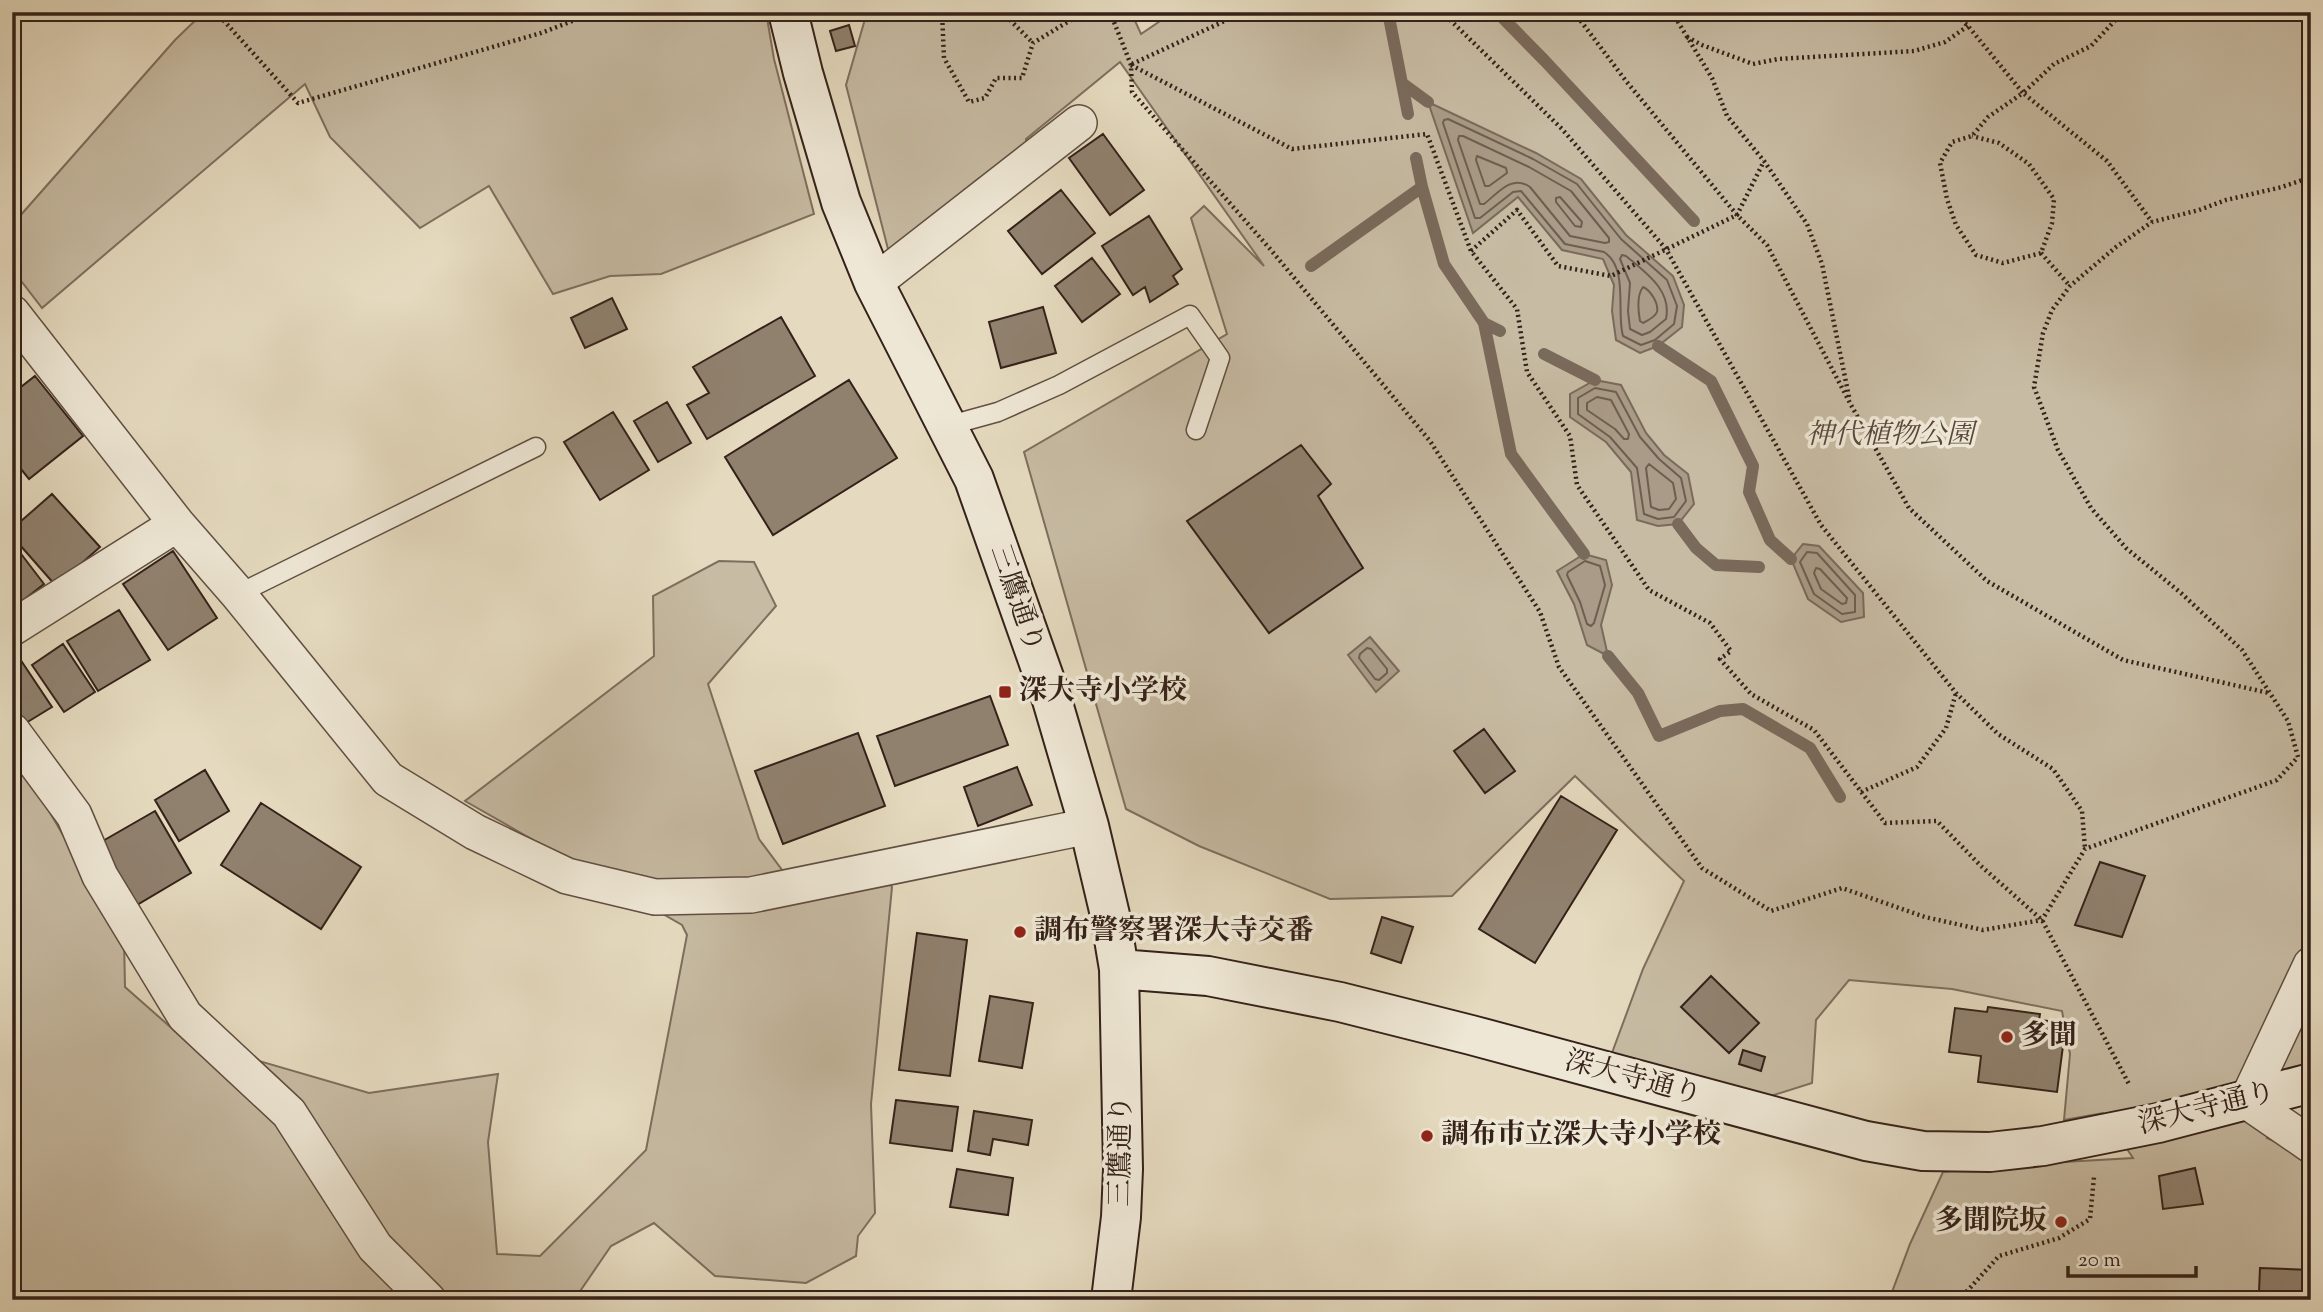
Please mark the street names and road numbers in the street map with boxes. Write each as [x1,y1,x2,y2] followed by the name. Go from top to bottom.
[979,540,1053,658] street label: 三鷹通り
[1560,1042,1706,1116] street label: 深大寺通り
[2134,1073,2280,1145] street label: 深大寺通り
[1101,1095,1143,1207] street label: 三鷹通り

